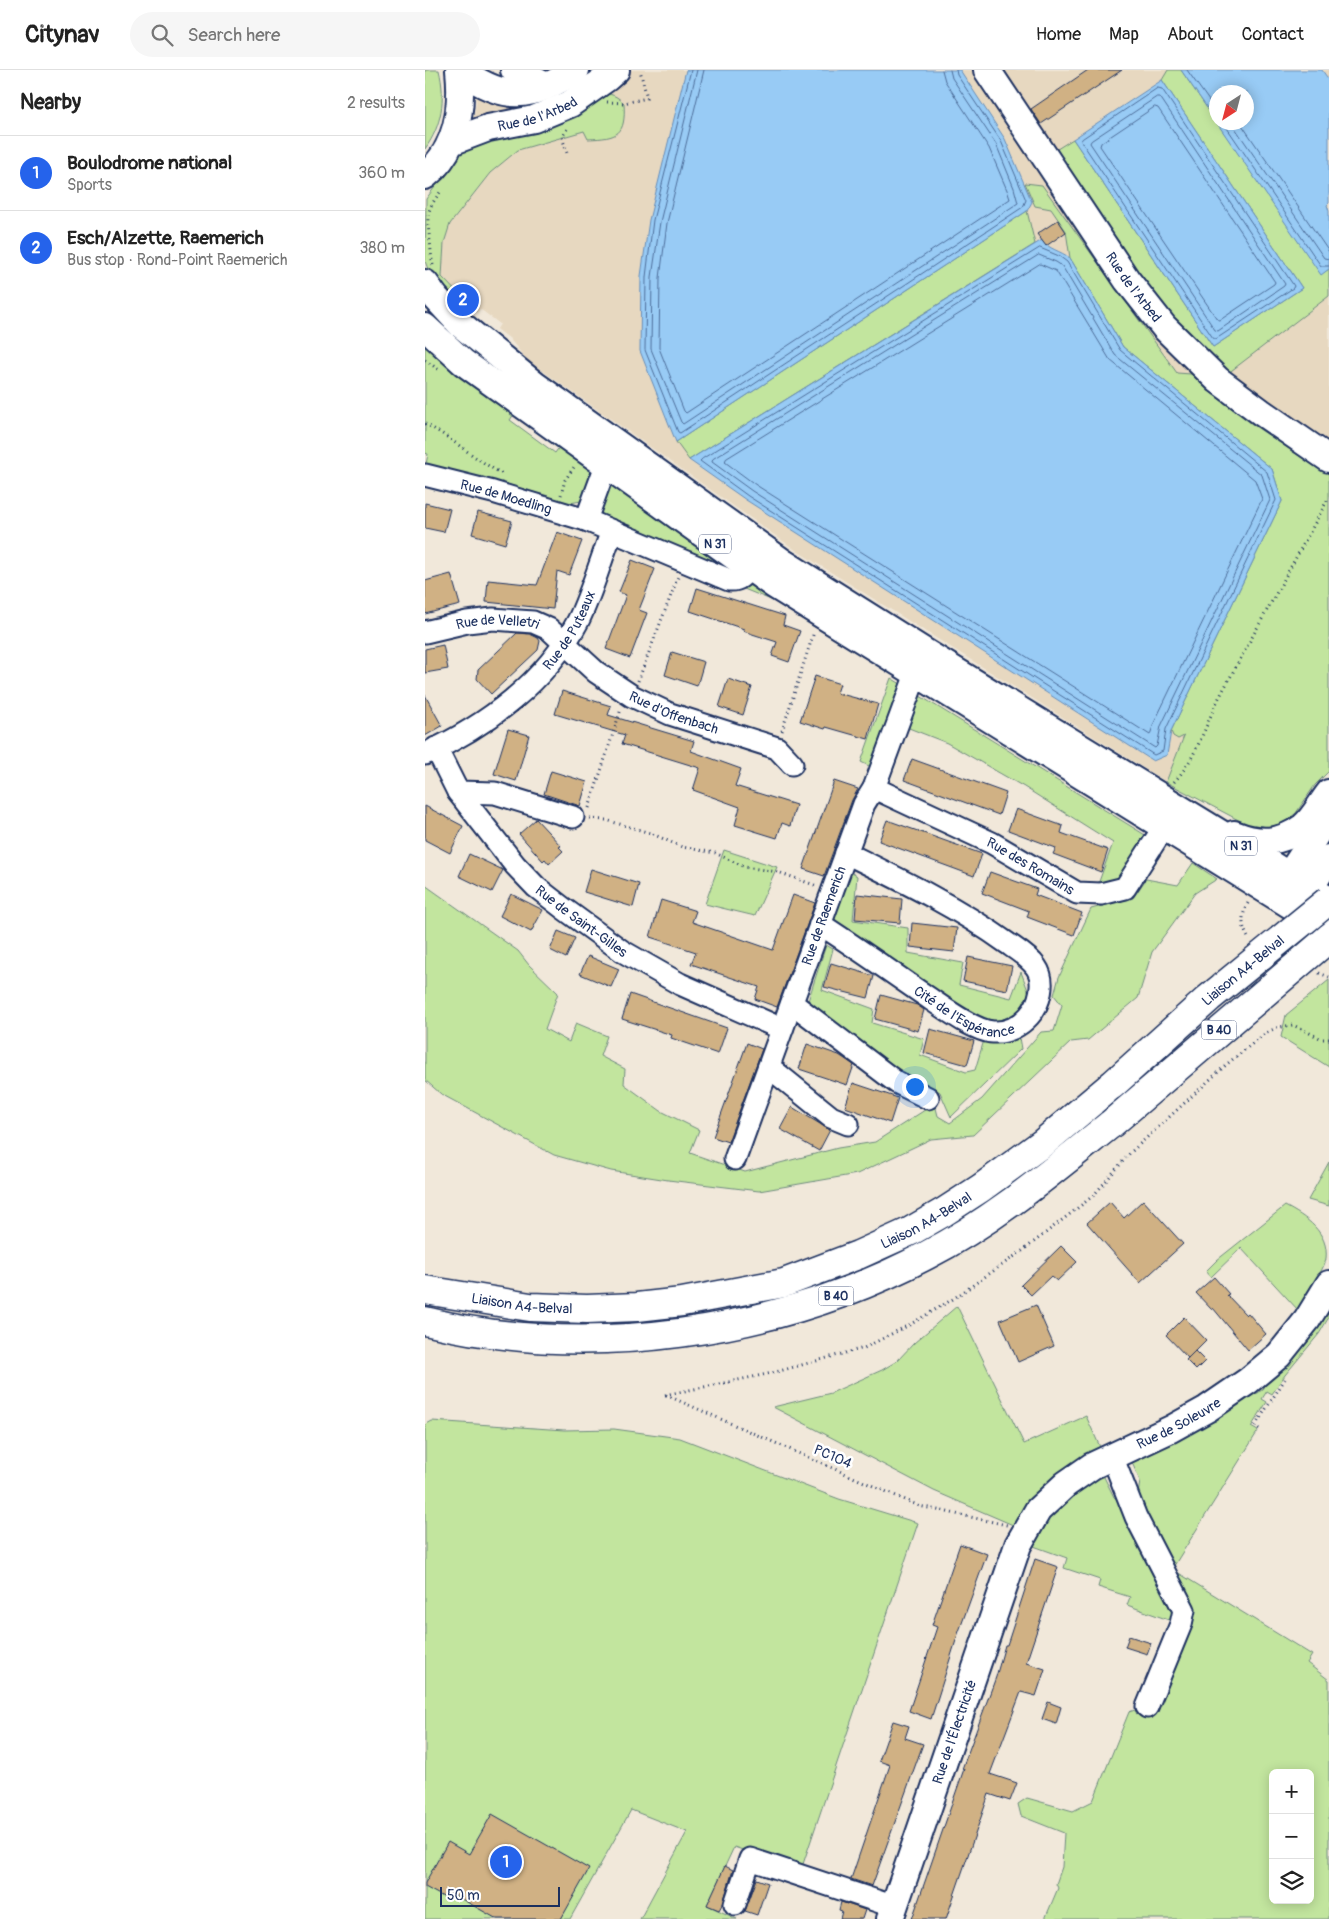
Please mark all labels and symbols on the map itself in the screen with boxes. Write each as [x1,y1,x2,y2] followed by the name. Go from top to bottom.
[1209,85,1254,130] north arrow
[496,93,581,135] street label: Rue de l'Arbed
[1102,249,1165,326] street label: Rue de l'Arbed
[447,281,479,319] pin: 2
[459,476,554,518] street label: Rue de Moedling
[699,534,731,554] road number: N 31
[539,588,599,674] street label: Rue de Puteaux
[454,611,543,633] street label: Rue de Velletri
[626,688,720,738] street label: Rue d'Offenbach
[984,834,1078,899] street label: Rue des Romains
[1225,836,1257,856] road number: N 31
[798,864,850,968] street label: Rue de Raemerich
[532,882,631,961] street label: Rue de Saint-Gilles
[1198,932,1288,1009] street label: Liaison A4-Belval
[910,982,1018,1041] street label: Cité de l'Espérance
[1201,1020,1237,1040] road number: B 40
[902,1074,928,1100] your location
[878,1188,975,1253] street label: Liaison A4-Belval
[819,1286,853,1306] road number: B 40
[470,1290,573,1317] street label: Liaison A4-Belval
[1134,1394,1224,1453] street label: Rue de Soleuvre
[811,1441,854,1472] street label: PC104
[929,1677,980,1786] street label: Rue de l'Électricité
[490,1843,522,1881] pin: 1
[440,1884,560,1907] scale bar

